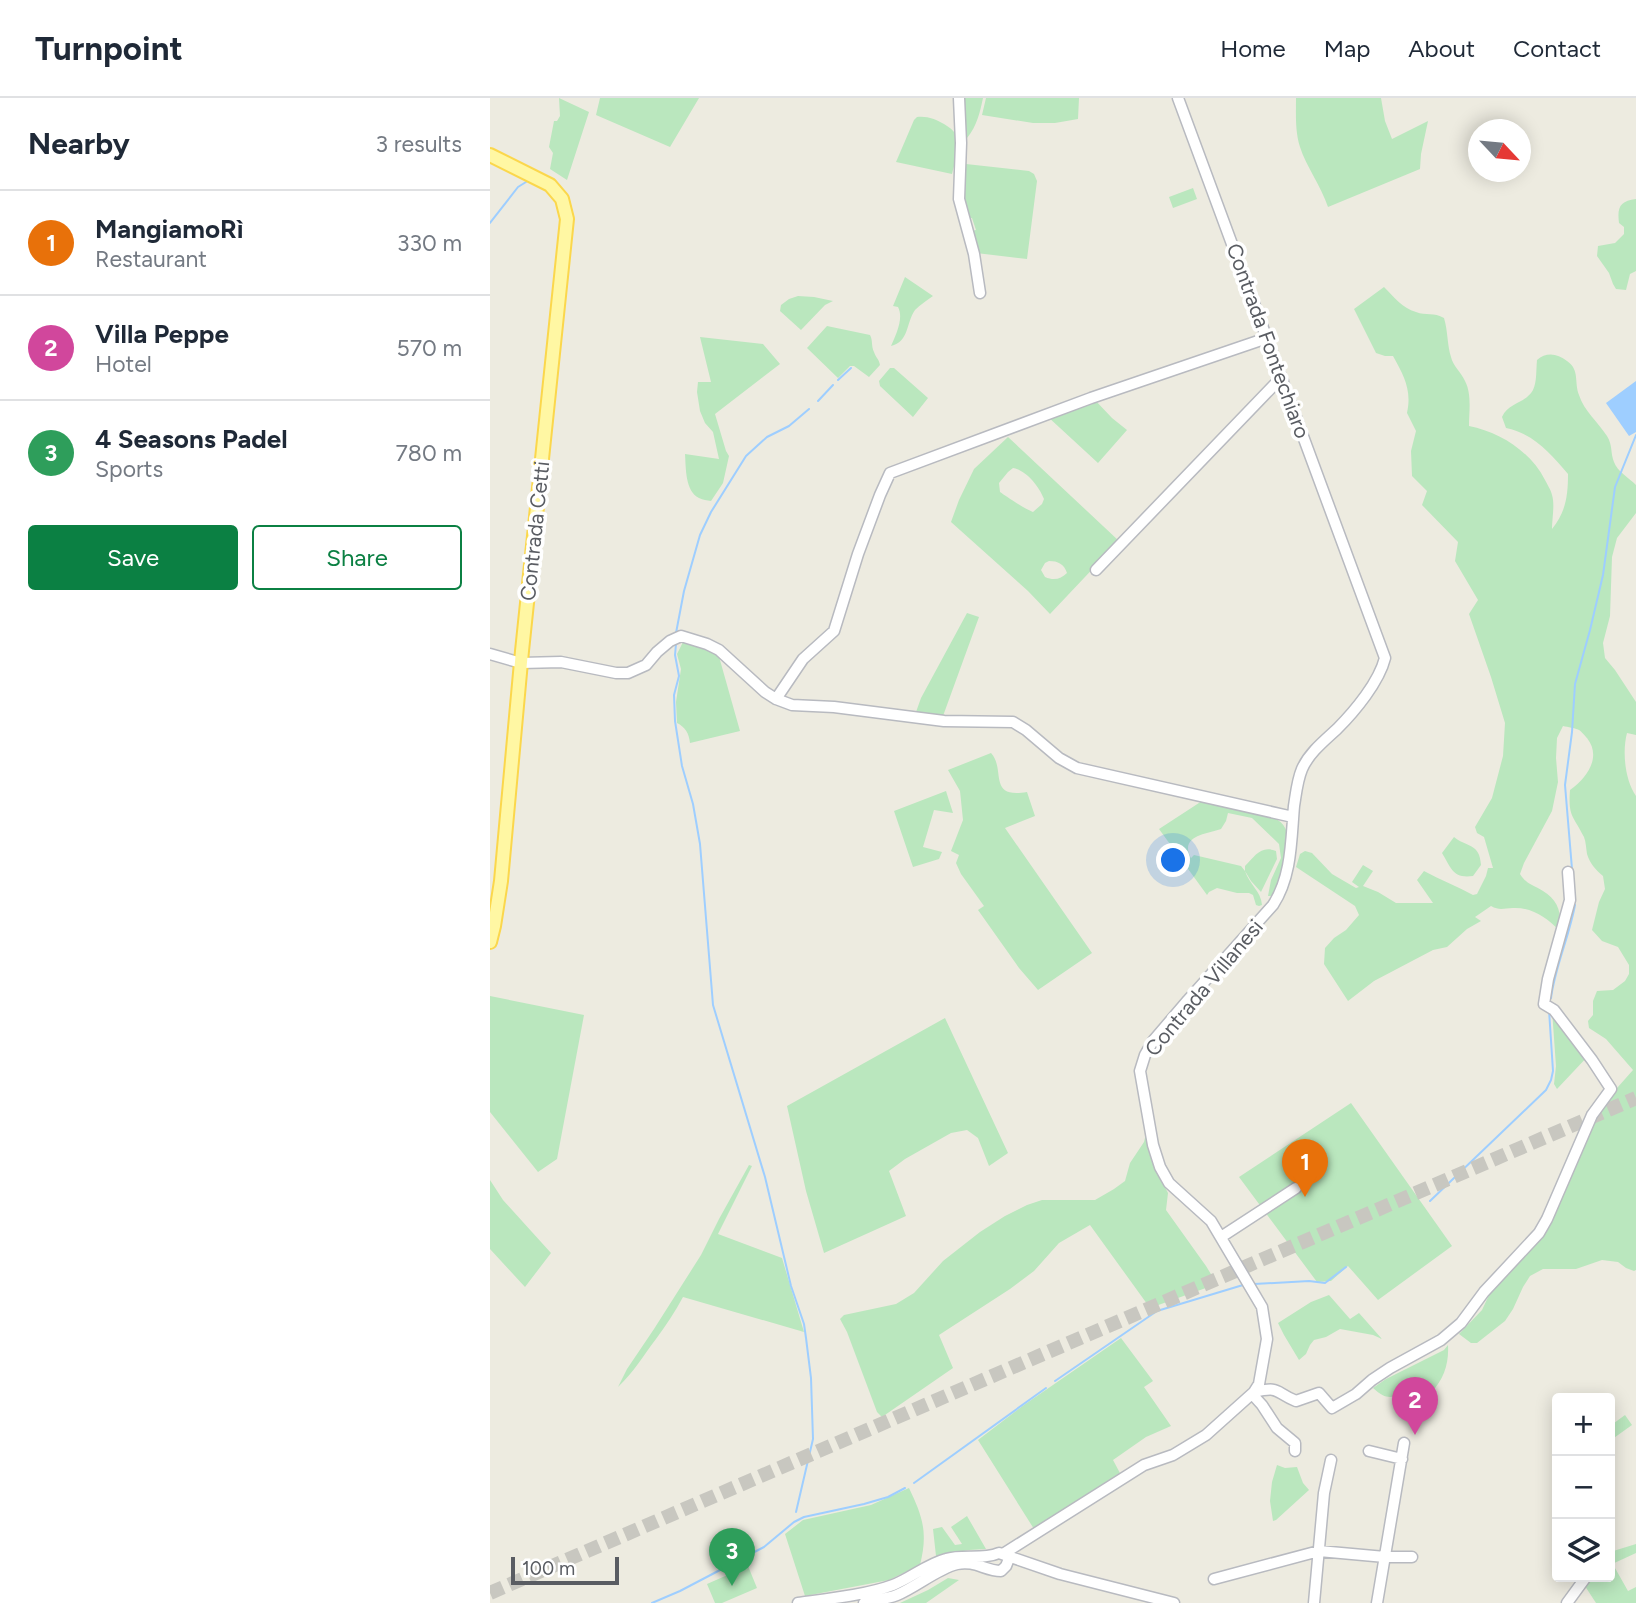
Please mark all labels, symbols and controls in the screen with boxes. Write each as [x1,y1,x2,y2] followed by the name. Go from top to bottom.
[35,29,183,68] text: Turnpoint
[1220,34,1286,63] text: Home
[1324,34,1370,63] text: Map
[1408,34,1475,63] text: About
[1513,34,1601,63] text: Contact
[1468,119,1531,182] north arrow
[28,125,130,162] text: Nearby
[375,130,462,158] text: 3 results
[95,213,244,245] text: MangiamoRì
[46,229,56,257] text: 1
[397,229,462,257] text: 330 m
[1222,240,1315,442] street label: Contrada Fontechiaro
[95,245,207,273] text: Restaurant
[95,318,229,350] text: Villa Peppe
[44,334,58,362] text: 2
[396,334,462,362] text: 570 m
[95,350,152,378] text: Hotel
[95,423,288,455] text: 4 Seasons Padel
[45,439,57,467] text: 3
[396,439,462,467] text: 780 m
[95,455,163,483] text: Sports
[515,460,554,602] street label: Contrada Cetti
[28,525,238,590] button: Save
[252,525,462,590] button: Share
[1156,843,1190,877] your location
[1139,914,1268,1061] street label: Contrada Villanesi
[1282,1139,1328,1197] pin: 1
[1392,1377,1438,1435] pin: 2
[1552,1393,1615,1582] map controls
[1552,1393,1615,1456] button: +
[1552,1456,1615,1519] button: −
[1552,1519,1615,1582] button: layers
[709,1528,755,1586] pin: 3
[511,1554,620,1586] scale bar
[522,1557,575,1580] text: 100 m

